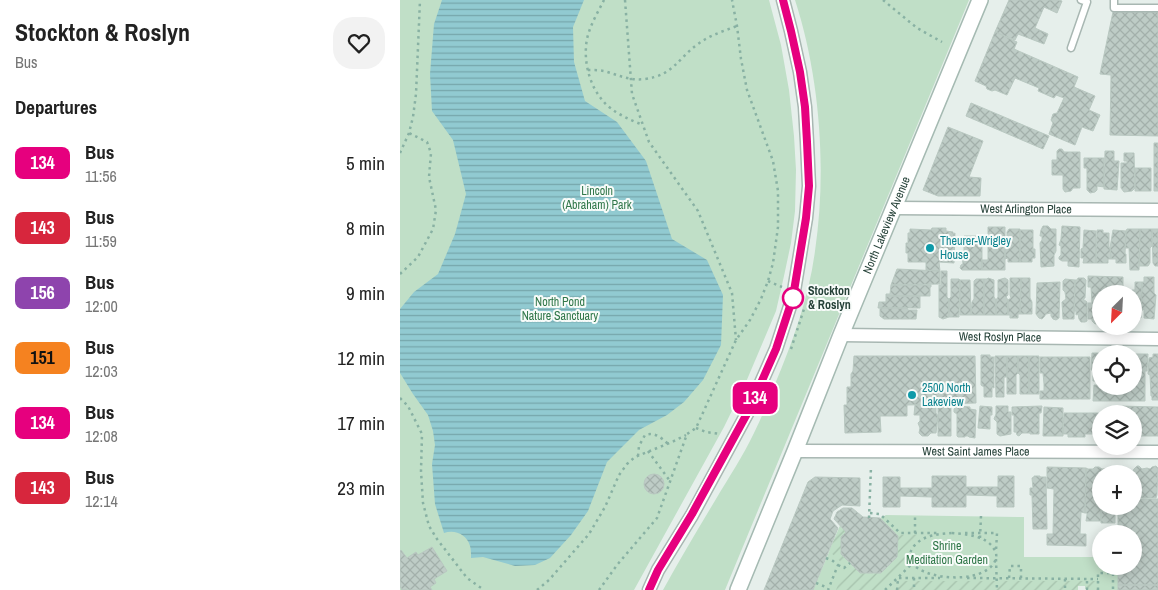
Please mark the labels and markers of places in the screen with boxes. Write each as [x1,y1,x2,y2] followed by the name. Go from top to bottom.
[940,233,1011,263] place label: Theurer-Wrigley House
[924,242,936,254] marker: Theurer-Wrigley House
[808,283,851,313] place label: Stockton & Roslyn
[782,287,804,309] marker: Stockton & Roslyn
[922,380,971,410] place label: 2500 North Lakeview
[906,389,918,401] marker: 2500 North Lakeview

